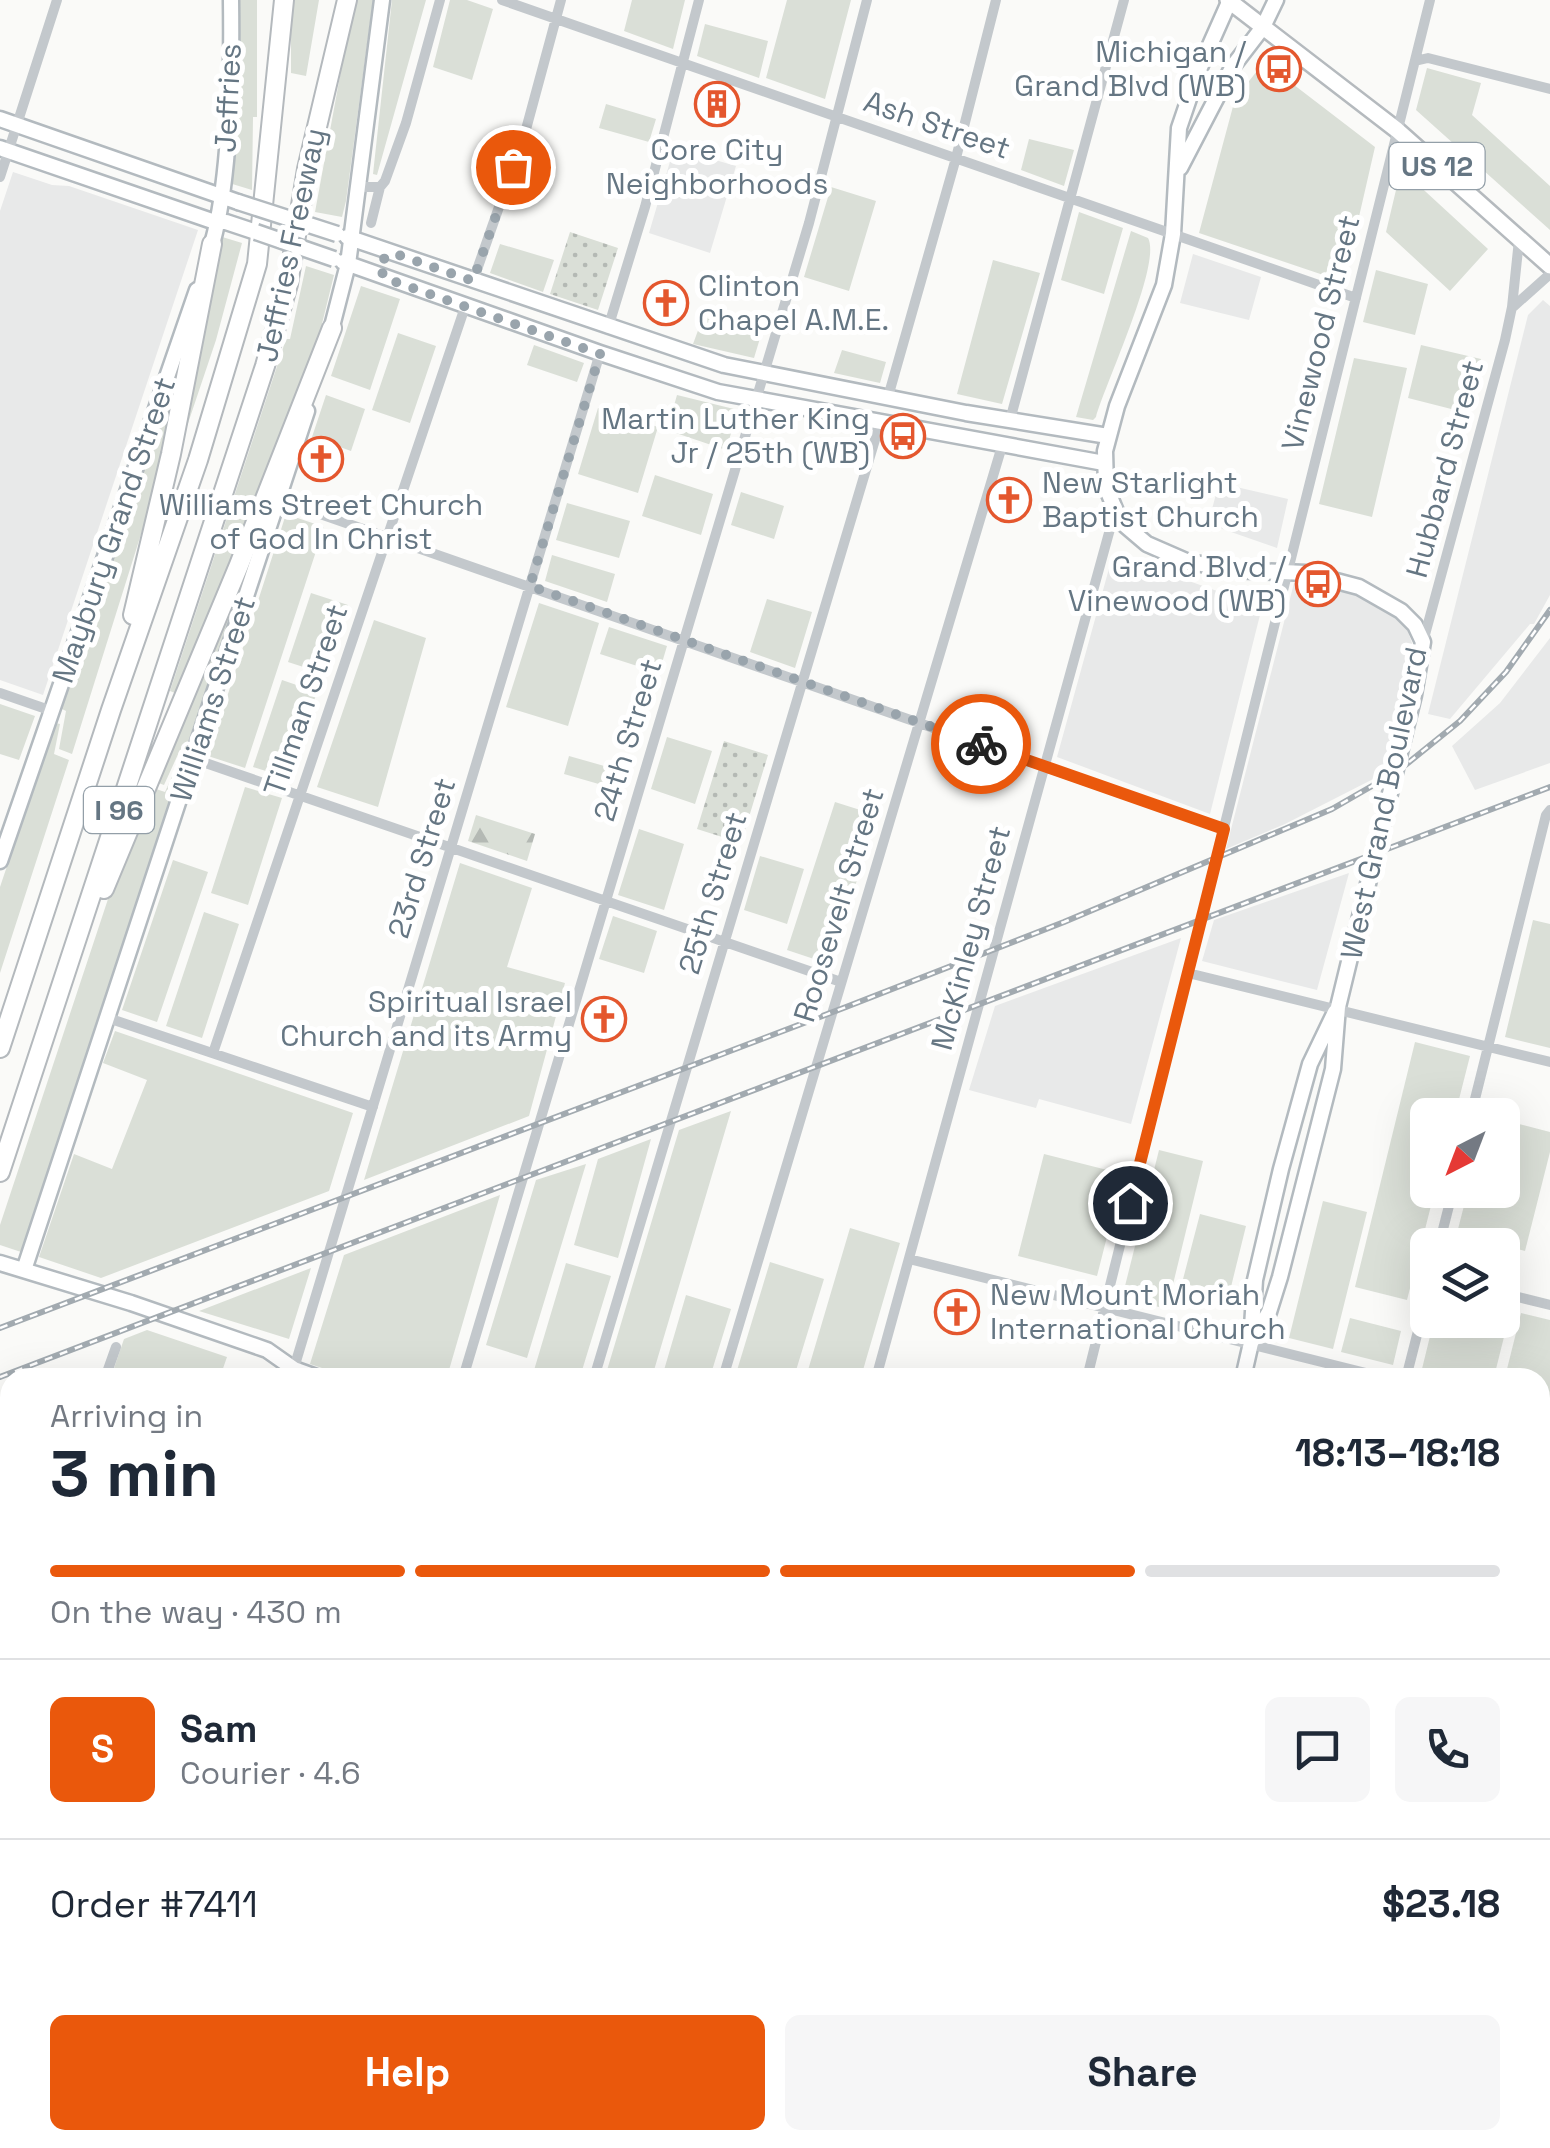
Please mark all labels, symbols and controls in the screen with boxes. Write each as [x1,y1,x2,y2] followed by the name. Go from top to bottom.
[1014,32,1247,105] place label: Michigan / Grand Blvd (WB)
[205,42,250,154] street label: Jeffries
[1256,46,1302,92] bus stop icon: Michigan / Grand Blvd (WB)
[694,81,740,127] building icon: Core City Neighborhoods
[859,81,1016,168] street label: Ash Street
[247,124,334,365] street label: Jeffries Freeway
[471,125,556,210] pin
[606,130,828,203] place label: Core City Neighborhoods
[486,140,541,195] icon: bag
[1390,143,1484,189] road number: US 12
[1272,211,1369,455] street label: Vinewood Street
[698,266,889,339] place label: Clinton Chapel A.M.E.
[643,280,689,326] church icon: Clinton Chapel A.M.E.
[1397,356,1492,582] street label: Hubbard Street
[43,372,184,688] street label: Maybury Grand Street
[601,399,870,472] place label: Martin Luther King Jr / 25th (WB)
[880,413,926,459] bus stop icon: Martin Luther King Jr / 25th (WB)
[298,436,344,482] church icon: Williams Street Church of God In Christ
[1042,463,1259,536] place label: New Starlight Baptist Church
[986,477,1032,523] church icon: New Starlight Baptist Church
[159,485,483,558] place label: Williams Street Church of God In Christ
[1068,547,1287,620] place label: Grand Blvd / Vinewood (WB)
[1295,561,1341,607] bus stop icon: Grand Blvd / Vinewood (WB)
[161,591,264,807] street label: Williams Street
[254,599,357,801] street label: Tillman Street
[1331,643,1436,963] street label: West Grand Boulevard
[584,654,671,826] street label: 24th Street
[931,694,1031,794] courier
[954,717,1009,772] icon: bike
[379,773,464,943] street label: 23rd Street
[784,783,893,1027] street label: Roosevelt Street
[84,787,154,833] road number: I 96
[669,807,756,979] street label: 25th Street
[922,821,1019,1054] street label: McKinley Street
[280,982,572,1055] place label: Spiritual Israel Church and its Army
[581,996,627,1042] church icon: Spiritual Israel Church and its Army
[1410,1098,1520,1208] north arrow
[1410,1098,1520,1338] map controls
[1088,1161,1173,1246] pin
[1103,1176,1158,1231] icon: home
[1410,1228,1520,1338] button: layers
[990,1275,1286,1348] place label: New Mount Moriah International Church
[934,1289,980,1335] church icon: New Mount Moriah International Church
[50,1396,203,1436] text: Arriving in
[1295,1429,1500,1477] text: 18:13–18:18
[50,1432,219,1515] text: 3 min
[50,1592,342,1632] text: On the way · 430 m
[1265,1697,1370,1802] button: chat
[1395,1697,1500,1802] button: phone
[180,1705,257,1753] text: Sam
[91,1725,114,1773] text: S
[180,1753,361,1793] text: Courier · 4.6
[50,1880,258,1928] text: Order #7411
[1382,1880,1500,1928] text: $23.18
[50,2015,765,2130] button: Help
[785,2015,1500,2130] button: Share

